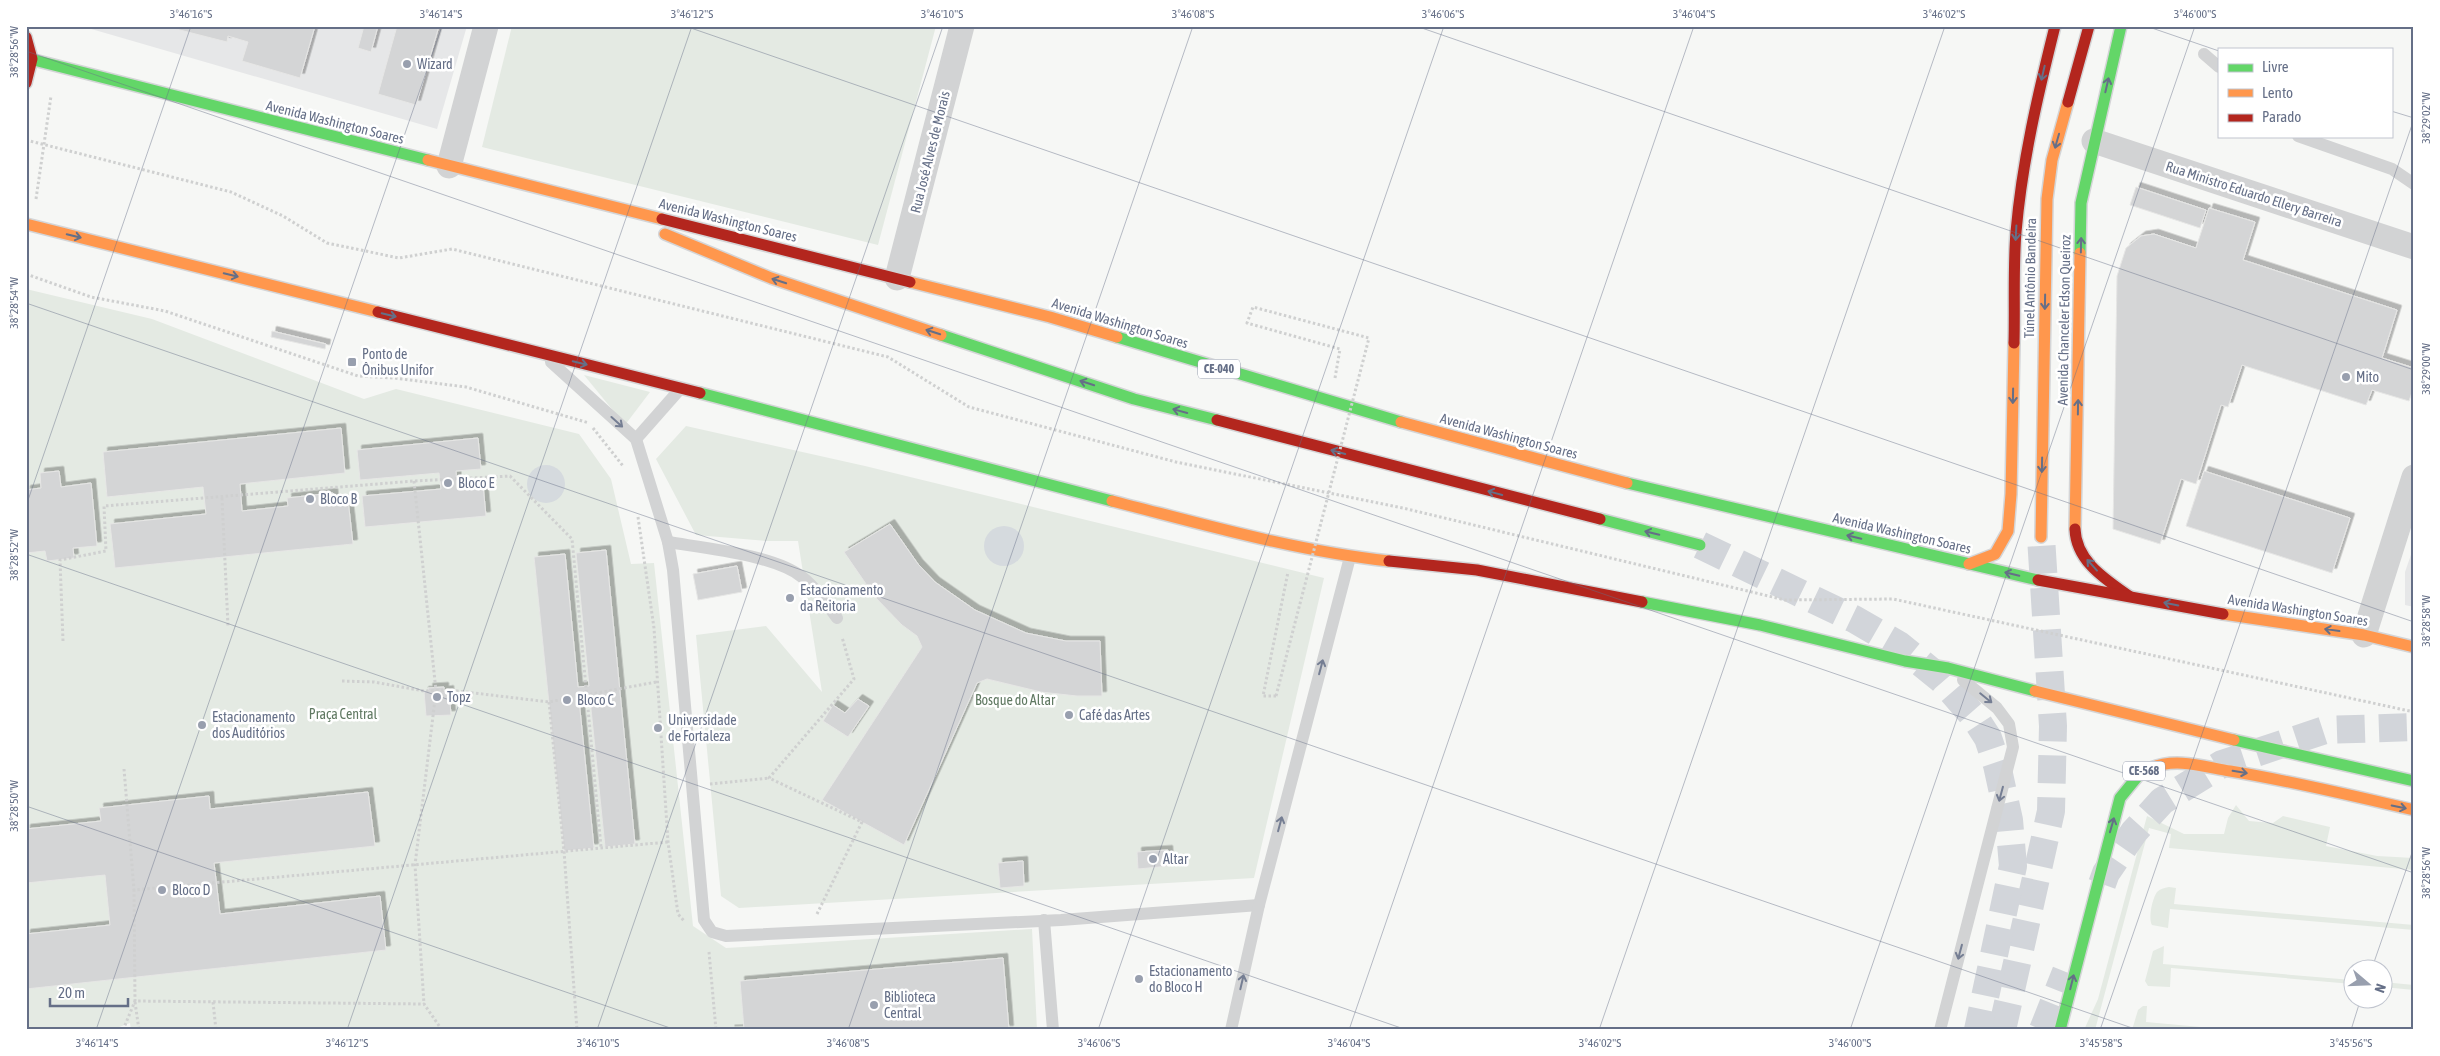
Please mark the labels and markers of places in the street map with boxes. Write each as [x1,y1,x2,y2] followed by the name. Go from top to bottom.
[417,56,453,72] place label: Wizard
[401,58,413,70] marker: Wizard
[362,346,434,378] place label: Ponto de Ônibus Unifor
[346,356,358,368] marker: Ponto de Ônibus Unifor
[2356,369,2379,385] place label: Mito
[2340,371,2352,383] marker: Mito
[458,475,494,491] place label: Bloco E
[442,477,454,489] marker: Bloco E
[320,491,357,507] place label: Bloco B
[304,493,316,505] marker: Bloco B
[800,582,883,614] place label: Estacionamento da Reitoria
[784,592,796,604] marker: Estacionamento da Reitoria
[447,689,470,705] place label: Topz
[431,691,443,703] marker: Topz
[577,692,614,708] place label: Bloco C
[561,694,573,706] marker: Bloco C
[1079,707,1150,723] place label: Café das Artes
[212,709,295,741] place label: Estacionamento dos Auditórios
[1063,709,1075,721] marker: Café das Artes
[668,712,737,744] place label: Universidade de Fortaleza
[196,719,208,731] marker: Estacionamento dos Auditórios
[652,722,664,734] marker: Universidade de Fortaleza
[1163,851,1189,867] place label: Altar
[1147,853,1159,865] marker: Altar
[172,882,210,898] place label: Bloco D
[156,884,168,896] marker: Bloco D
[1149,963,1232,995] place label: Estacionamento do Bloco H
[1133,973,1145,985] marker: Estacionamento do Bloco H
[884,989,936,1021] place label: Biblioteca Central
[868,999,880,1011] marker: Biblioteca Central

